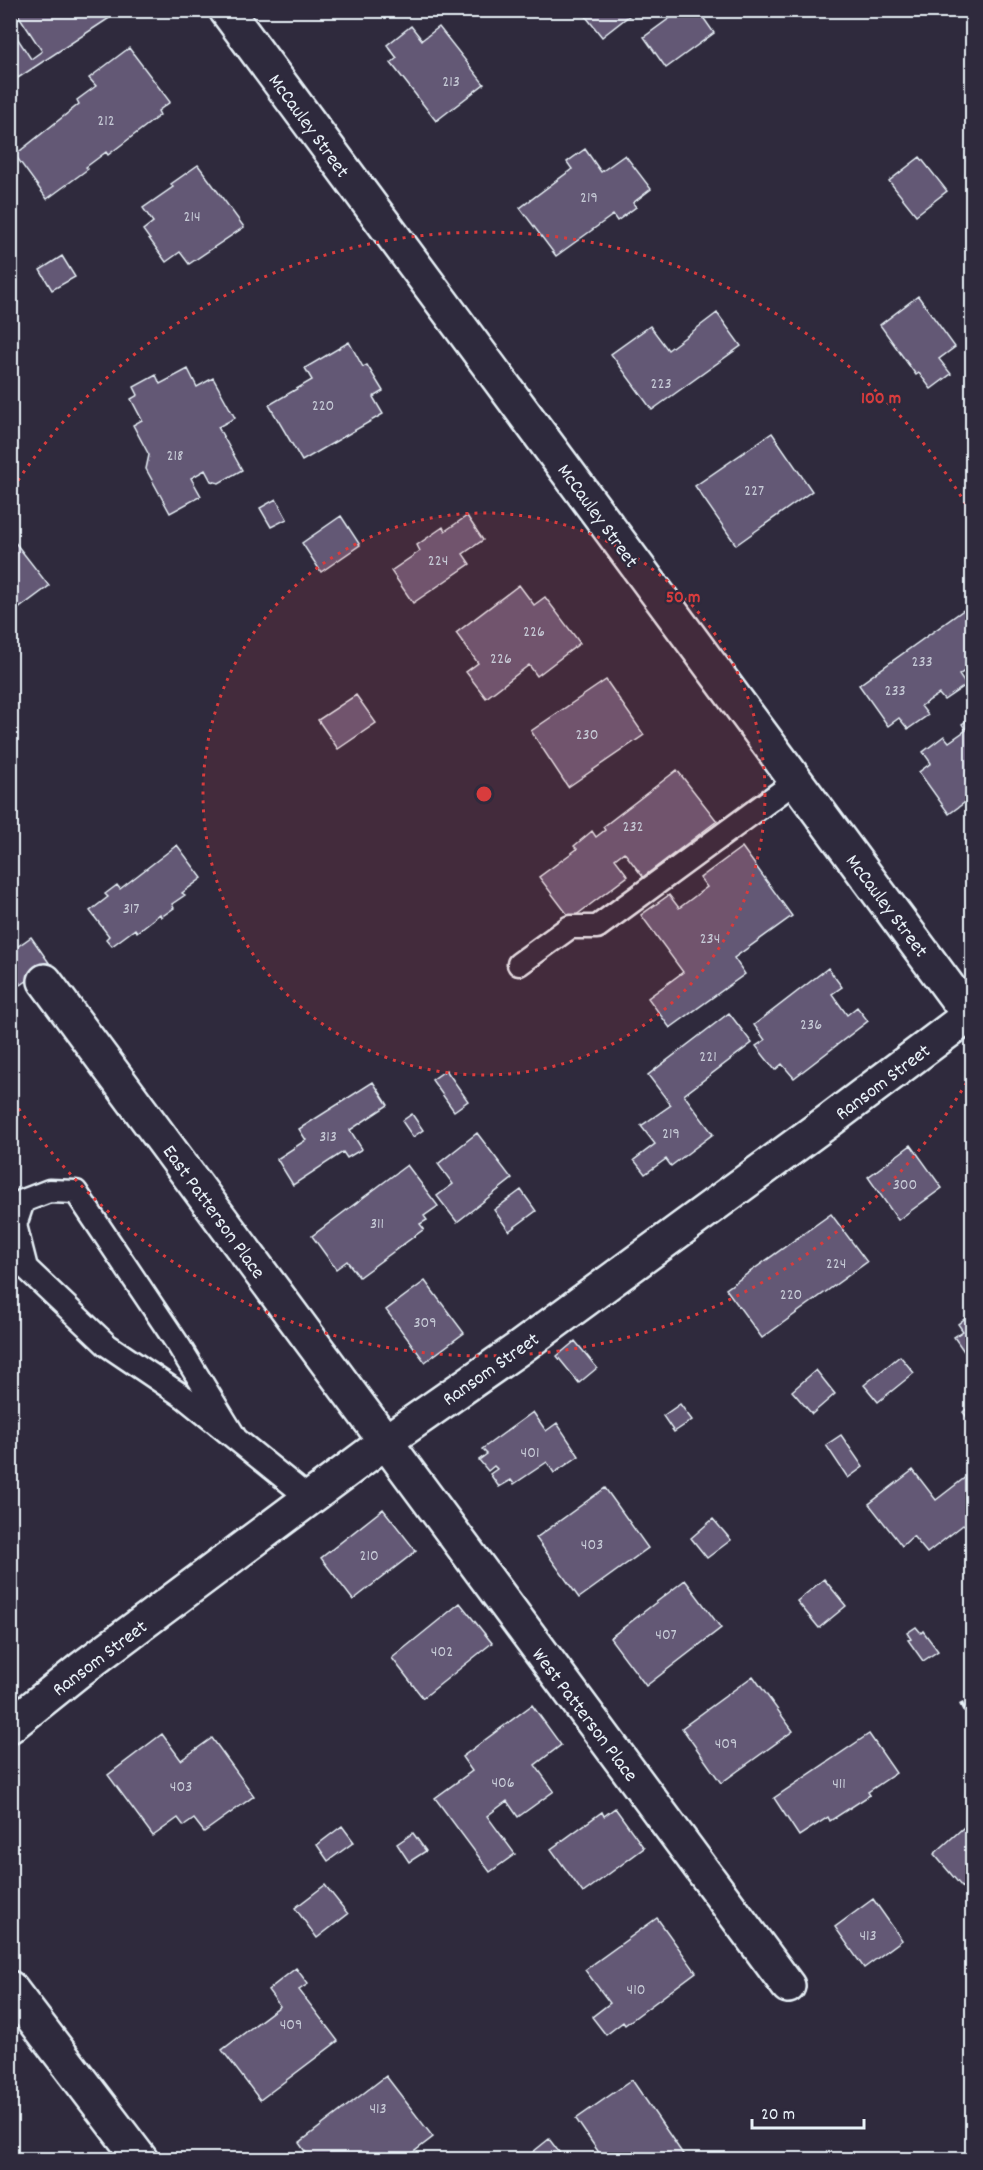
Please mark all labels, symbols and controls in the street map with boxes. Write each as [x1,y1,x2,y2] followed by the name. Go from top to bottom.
[260,69,355,185] street label: McCauley Street
[442,71,460,94] house number: 213
[97,110,115,133] house number: 212
[580,187,598,210] house number: 219
[183,206,201,229] house number: 214
[650,373,672,396] house number: 223
[861,387,901,412] text: 100 m
[312,395,334,418] house number: 220
[167,445,183,468] house number: 218
[549,459,644,575] street label: McCauley Street
[744,480,764,503] house number: 227
[428,550,448,573] house number: 224
[666,586,700,611] text: 50 m
[523,621,545,644] house number: 226
[490,648,512,671] house number: 226
[911,651,933,674] house number: 233
[884,680,906,703] house number: 233
[576,724,598,747] house number: 230
[474,784,494,804] centre of rings
[622,816,644,839] house number: 232
[838,849,934,964] street label: McCauley Street
[123,898,139,921] house number: 317
[700,928,720,951] house number: 234
[800,1014,822,1037] house number: 236
[830,1038,937,1128] street label: Ransom Street
[699,1046,717,1069] house number: 221
[662,1123,680,1146] house number: 219
[319,1126,337,1149] house number: 313
[154,1140,271,1286] street label: East Patterson Place
[893,1174,917,1197] house number: 300
[370,1213,384,1236] house number: 311
[826,1253,846,1276] house number: 224
[780,1284,802,1307] house number: 220
[413,1312,437,1335] house number: 309
[438,1327,546,1414] street label: Ransom Street
[521,1442,539,1465] house number: 401
[581,1534,603,1557] house number: 403
[359,1545,379,1568] house number: 210
[47,1614,154,1704] street label: Ransom Street
[655,1624,677,1647] house number: 407
[431,1641,453,1664] house number: 402
[524,1643,643,1789] street label: West Patterson Place
[715,1733,737,1756] house number: 409
[491,1772,515,1795] house number: 406
[832,1773,846,1796] house number: 411
[170,1776,192,1799] house number: 403
[859,1925,877,1948] house number: 413
[627,1979,645,2002] house number: 410
[280,2014,302,2037] house number: 409
[752,2092,864,2130] scale bar
[369,2098,387,2121] house number: 413
[761,2103,795,2128] text: 20 m

